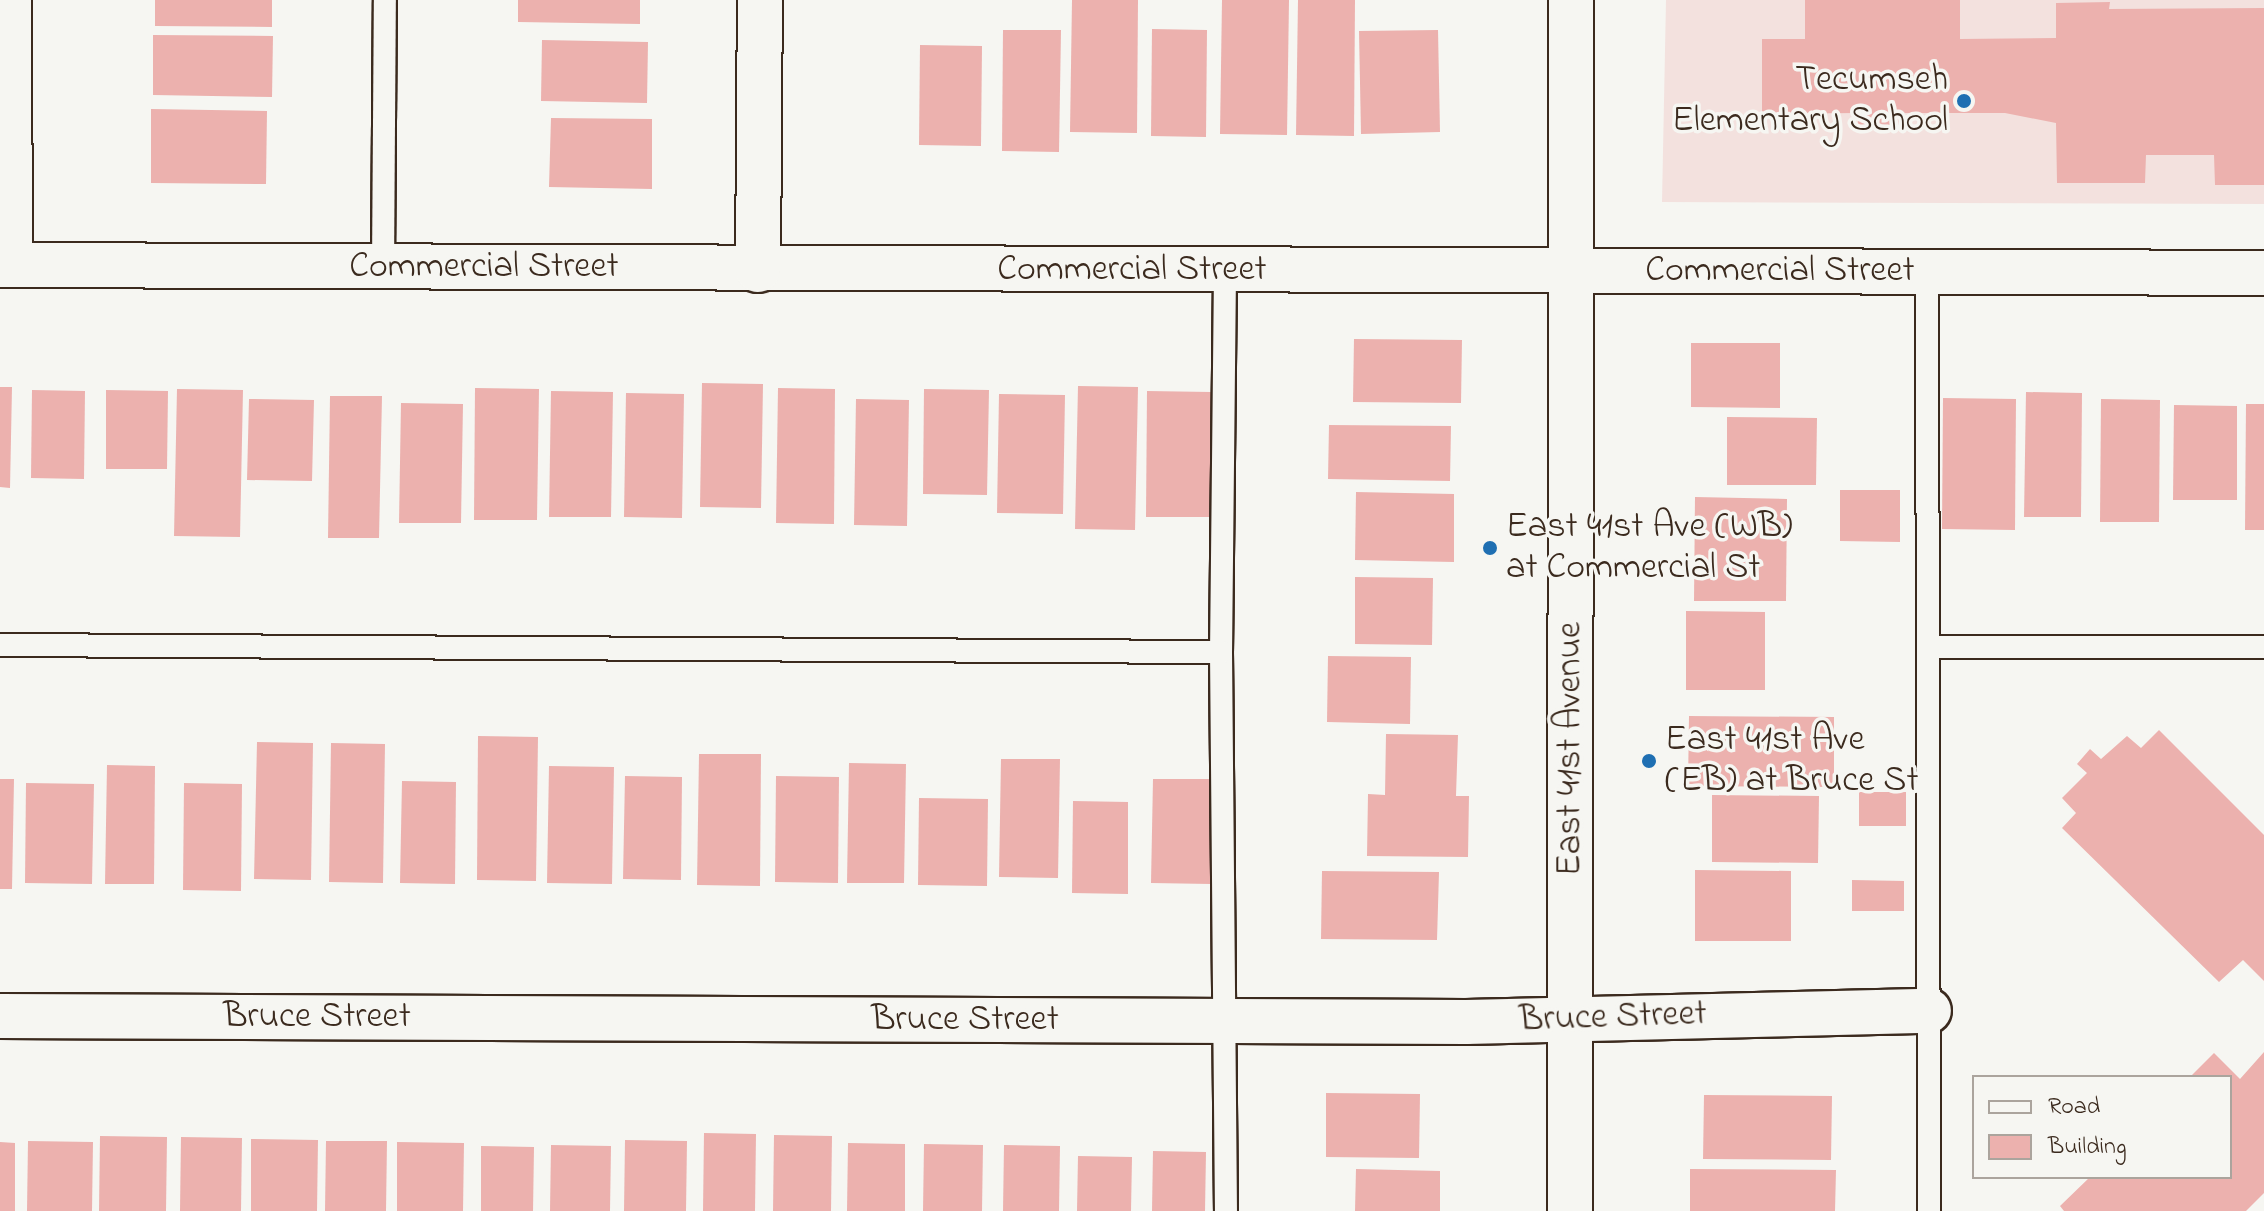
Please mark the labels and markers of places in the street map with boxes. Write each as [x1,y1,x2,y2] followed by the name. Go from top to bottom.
[1672,58,1948,143] place label: Tecumseh Elementary School
[1955,92,1973,110] marker: Tecumseh Elementary School
[1506,505,1792,590] place label: East 41st Ave (WB) at Commercial St
[1481,539,1499,557] marker: East 41st Ave (WB) at Commercial St
[1665,718,1918,803] place label: East 41st Ave (EB) at Bruce St
[1640,752,1658,770] marker: East 41st Ave (EB) at Bruce St

